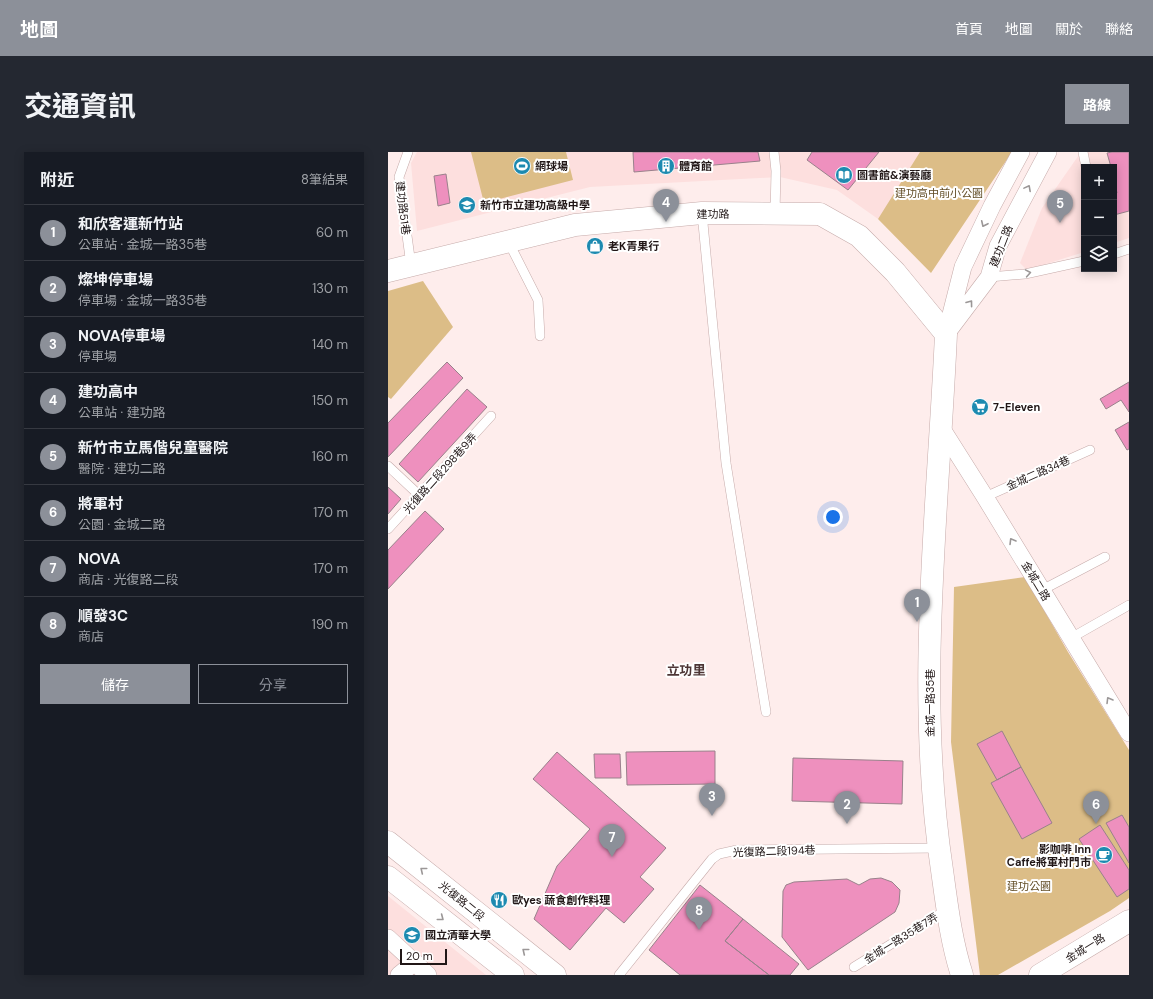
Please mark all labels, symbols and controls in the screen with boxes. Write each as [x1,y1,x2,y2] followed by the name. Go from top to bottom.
[20,17,58,42] text: 地圖
[955,20,983,38] text: 首頁
[1005,20,1033,38] text: 地圖
[1055,20,1083,38] text: 關於
[1105,20,1133,38] text: 聯絡
[1065,84,1129,124] button: 路線
[24,88,136,125] text: 交通資訊
[512,156,532,176] sports icon: 網球場
[656,156,676,176] building icon: 體育館
[535,159,568,173] place label: 網球場
[679,159,712,173] place label: 體育館
[1081,164,1117,272] map controls
[1081,164,1117,200] button: +
[834,165,854,185] library icon: 圖書館&演藝廳
[857,168,932,182] place label: 圖書館&演藝廳
[40,169,74,191] text: 附近
[301,171,348,188] text: 8筆結果
[393,180,413,236] street label: 建功路51巷
[1023,185,1031,192] one-way arrow
[895,186,983,200] park label: 建功高中前小公園
[653,189,679,222] pin: 4
[1047,190,1073,223] pin: 5
[457,195,477,215] school or university icon: 新竹市立建功高級中學
[480,198,590,212] place label: 新竹市立建功高級中學
[1081,200,1117,236] button: −
[696,207,730,221] street label: 建功路
[78,214,183,234] text: 和欣客運新竹站
[981,220,989,227] one-way arrow
[987,223,1015,269] street label: 建功二路
[51,224,55,241] text: 1
[316,224,348,241] text: 60 m
[78,236,207,253] text: 公車站 · 金城一路35巷
[585,236,605,256] shop icon: 老K青果行
[1081,236,1117,272] button: layers
[608,239,659,253] place label: 老K青果行
[1025,269,1031,278] one-way arrow
[78,270,153,290] text: 燦坤停車場
[49,280,57,297] text: 2
[312,280,348,297] text: 130 m
[78,292,207,309] text: 停車場 · 金城一路35巷
[965,300,972,307] one-way arrow
[78,326,165,346] text: NOVA停車場
[49,336,57,353] text: 3
[312,336,348,353] text: 140 m
[78,348,117,365] text: 停車場
[78,382,138,402] text: 建功高中
[49,392,57,409] text: 4
[312,392,348,409] text: 150 m
[970,397,990,417] supermarket icon: 7-Eleven
[993,400,1040,414] place label: 7-Eleven
[78,404,166,421] text: 公車站 · 建功路
[400,430,480,516] street label: 光復路二段298巷9弄
[78,438,228,458] text: 新竹市立馬偕兒童醫院
[49,448,57,465] text: 5
[312,448,348,465] text: 160 m
[1004,453,1072,493] street label: 金城二路34巷
[78,460,166,477] text: 醫院 · 建功二路
[78,494,123,514] text: 將軍村
[49,504,57,521] text: 6
[313,504,348,521] text: 170 m
[823,507,843,527] your location
[78,516,166,533] text: 公園 · 金城二路
[1010,538,1017,545] one-way arrow
[78,549,120,569] text: NOVA
[1019,559,1053,603] street label: 金城二路
[50,560,56,577] text: 7
[313,560,348,577] text: 170 m
[78,571,179,588] text: 商店 · 光復路二段
[904,589,930,622] pin: 1
[78,606,128,626] text: 順發3C
[49,616,57,633] text: 8
[312,616,348,633] text: 190 m
[78,628,104,645] text: 商店
[666,662,706,679] district label: 立功里
[40,664,190,704] button: 儲存
[198,664,348,704] button: 分享
[923,669,937,737] street label: 金城一路35巷
[1107,697,1114,704] one-way arrow
[699,783,725,816] pin: 3
[834,791,860,824] pin: 2
[1083,791,1109,824] pin: 6
[599,824,625,857] pin: 7
[1007,842,1091,869] place label: 影咖啡 Inn Caffe將軍村門市
[732,843,816,859] street label: 光復路二段194巷
[1094,845,1114,865] cafe icon: 影咖啡 Inn Caffe將軍村門市
[421,867,428,874] one-way arrow
[436,878,488,924] street label: 光復路二段
[1007,879,1051,893] park label: 建功公園
[489,890,509,910] restaurant icon: 歐yes 蔬食創作料理
[512,893,610,907] place label: 歐yes 蔬食創作料理
[686,897,712,930] pin: 8
[861,910,941,966] street label: 金城一路35巷7弄
[436,914,443,921] one-way arrow
[402,925,422,945] school or university icon: 國立清華大學
[425,928,491,942] place label: 國立清華大學
[1063,930,1107,966] street label: 金城一路
[400,947,447,966] scale bar
[406,949,432,963] text: 20 m
[522,949,529,956] one-way arrow

